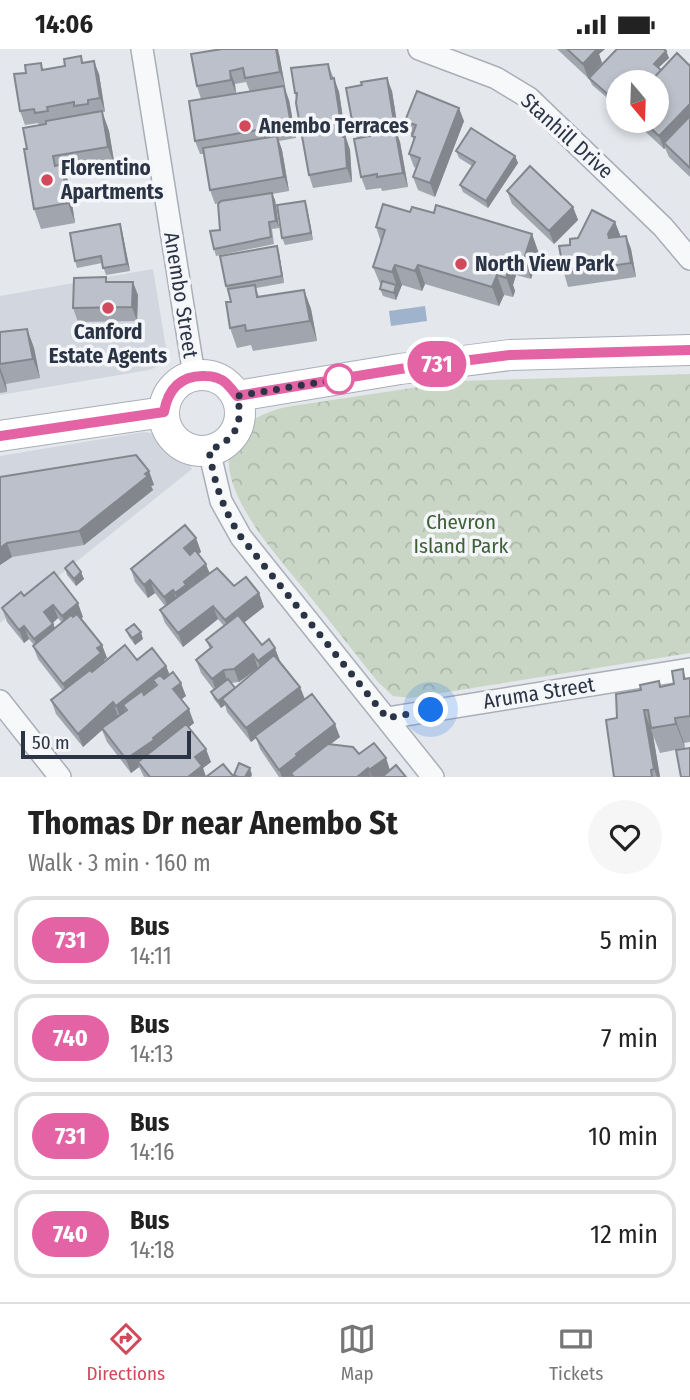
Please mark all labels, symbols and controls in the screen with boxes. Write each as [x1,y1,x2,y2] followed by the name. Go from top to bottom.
[35,9,93,40] text: 14:06
[606,70,668,133] north arrow
[606,70,669,133] map controls
[515,88,619,184] street label: Stanhill Drive
[258,113,409,139] place label: Anembo Terraces
[237,118,253,134] marker: Anembo Terraces
[60,155,163,205] place label: Florentino Apartments
[39,172,55,188] marker: Florentino Apartments
[158,230,204,360] street label: Anembo Street
[475,251,615,277] place label: North View Park
[453,256,469,272] marker: North View Park
[100,300,116,316] marker: Canford Estate Agents
[49,319,167,369] place label: Canford Estate Agents
[397,341,477,387] line badge: 731
[421,350,453,378] text: 731
[324,364,354,394] unlabelled marker
[414,509,509,559] park label: Chevron Island Park
[481,671,597,715] street label: Aruma Street
[413,692,448,727] your location
[21,728,191,760] scale bar
[32,731,70,754] text: 50 m
[588,800,662,874] button: heart
[28,803,398,843] text: Thomas Dr near Anembo St
[28,849,211,877] text: Walk · 3 min · 160 m
[130,911,169,942] text: Bus
[600,925,658,956] text: 5 min
[55,926,86,954] text: 731
[130,942,172,970] text: 14:11
[130,1009,169,1040] text: Bus
[601,1023,658,1054] text: 7 min
[53,1024,88,1052] text: 740
[130,1040,173,1068] text: 14:13
[130,1107,169,1138] text: Bus
[588,1121,658,1152] text: 10 min
[55,1122,86,1150] text: 731
[130,1138,174,1166] text: 14:16
[130,1205,169,1236] text: Bus
[590,1219,658,1250] text: 12 min
[53,1220,88,1248] text: 740
[130,1236,175,1264] text: 14:18
[87,1320,165,1385] tab: Directions
[338,1320,376,1385] tab: Map
[549,1320,603,1385] tab: Tickets

